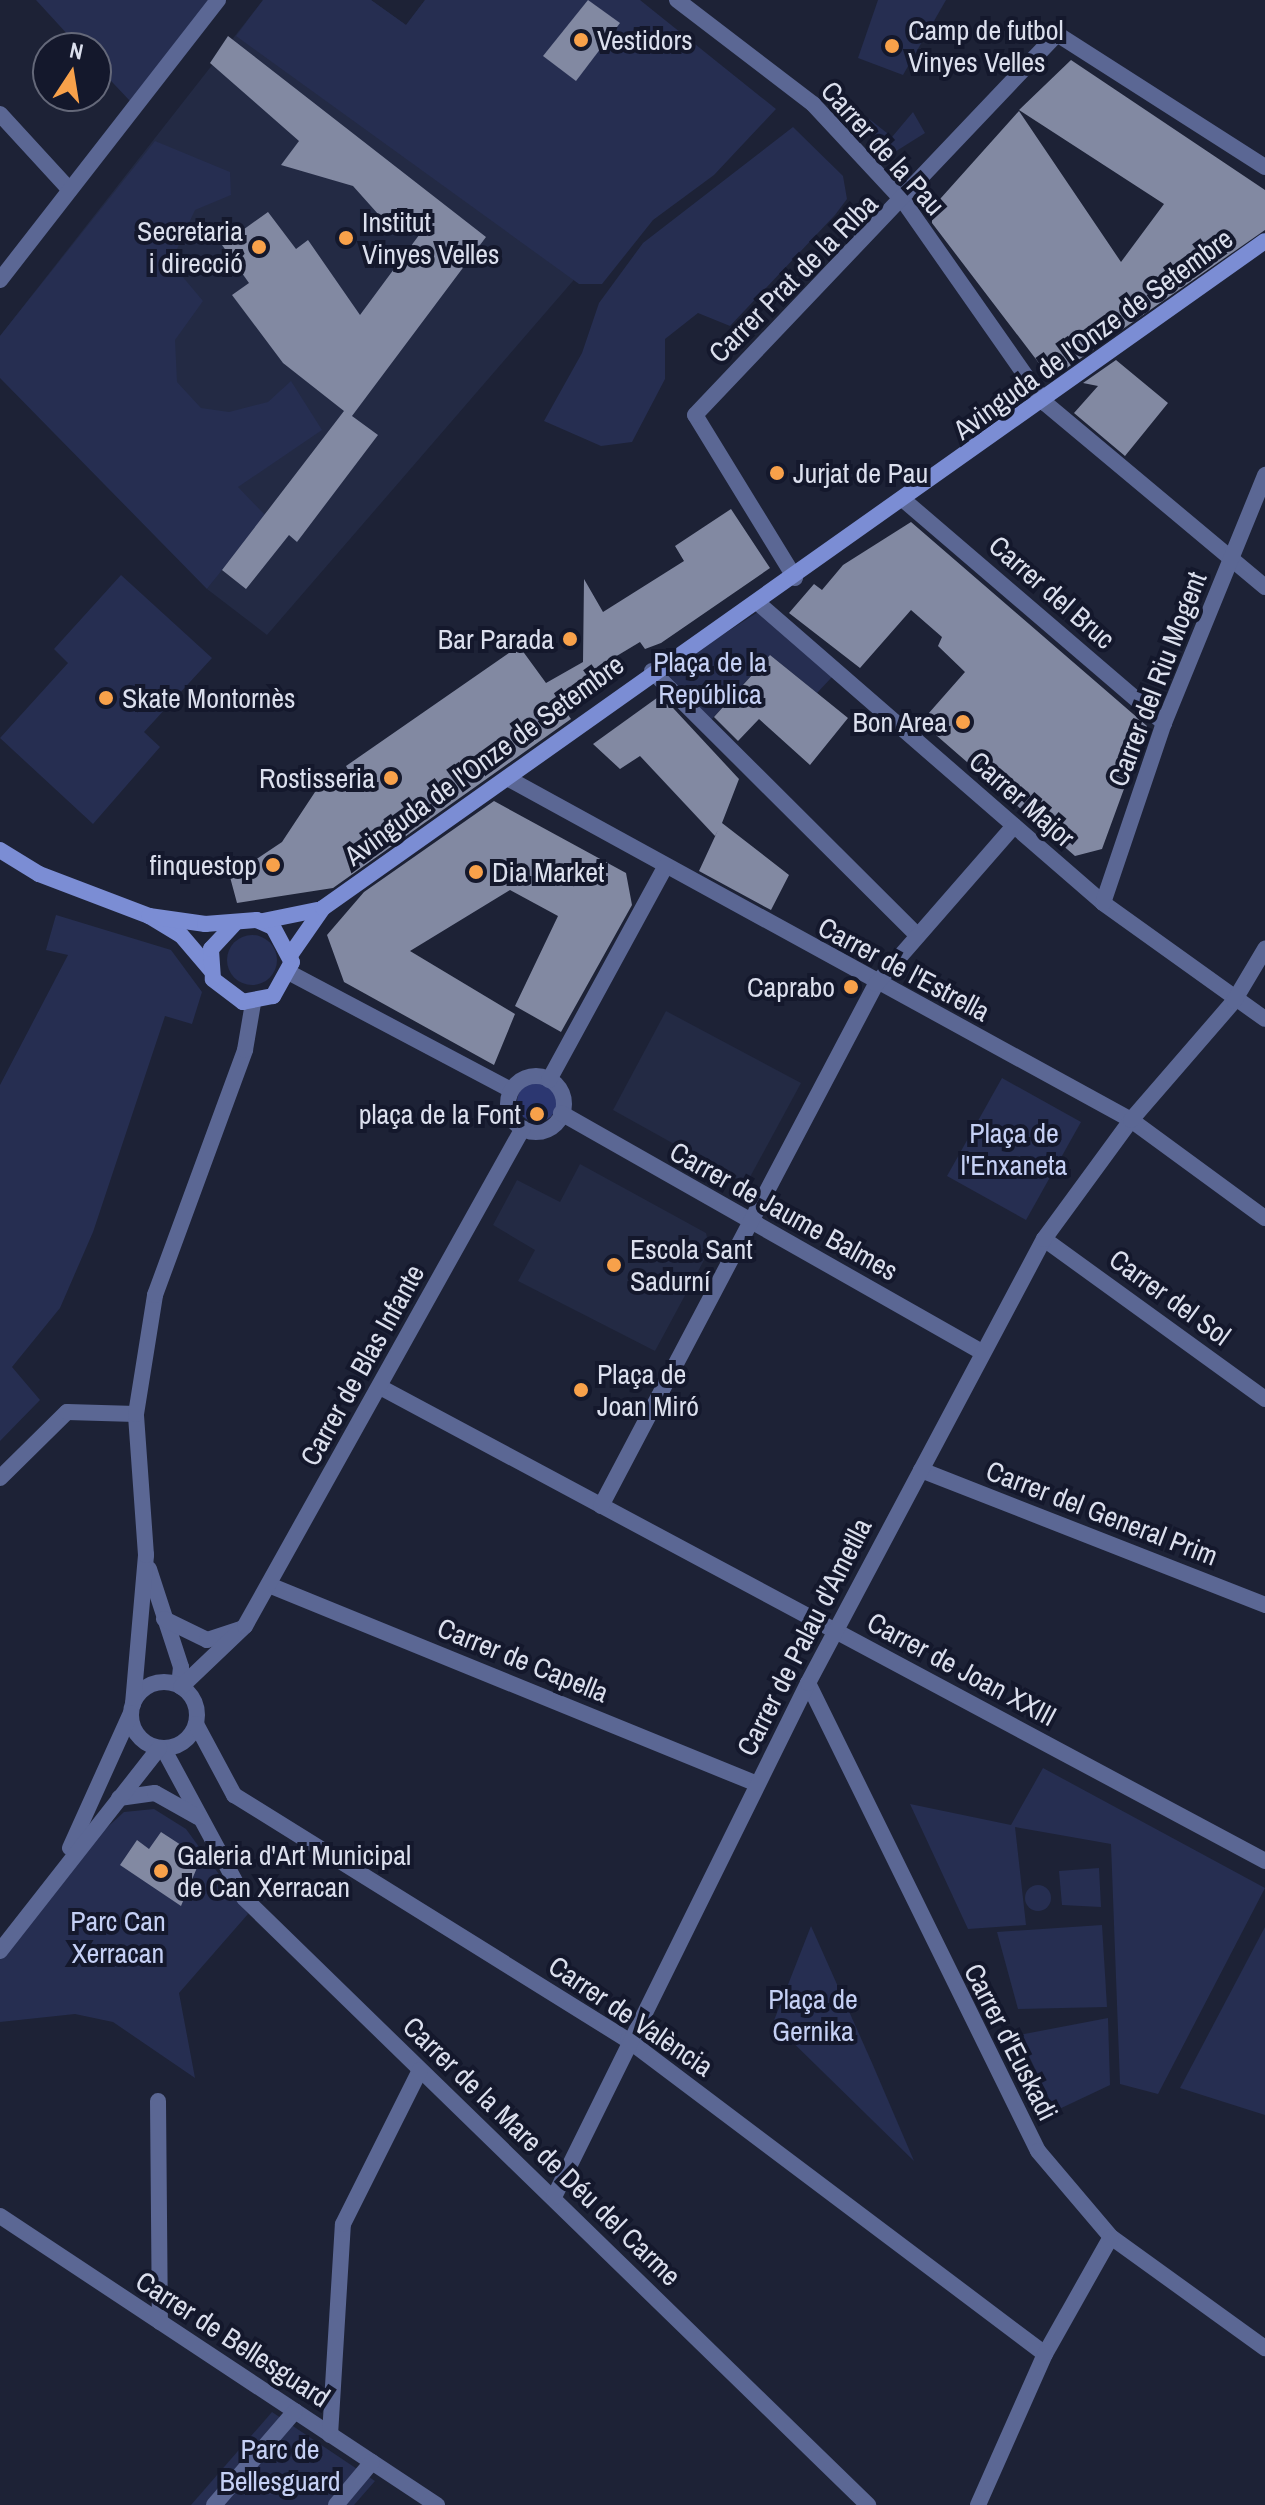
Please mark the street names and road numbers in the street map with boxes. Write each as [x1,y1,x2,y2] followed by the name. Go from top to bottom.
[814,74,952,222] street label: Carrer de la Pau
[702,187,884,369] street label: Carrer Prat de la RIba
[947,221,1239,447] street label: Avinguda de l'Onze de Setembre
[982,528,1122,656] street label: Carrer del Bruc
[1101,567,1213,791] street label: Carrer del Riu Mogent
[338,647,630,873] street label: Avinguda de l'Onze de Setembre
[962,744,1082,854] street label: Carrer Major
[813,910,995,1028] street label: Carrer de l'Estrella
[664,1134,904,1288] street label: Carrer de Jaume Balmes
[1103,1242,1237,1352] street label: Carrer del Sol
[293,1259,431,1471] street label: Carrer de Blas Infante
[982,1453,1222,1573] street label: Carrer del General Prim
[730,1513,878,1761] street label: Carrer de Palau d'Ametlla
[862,1605,1062,1733] street label: Carrer de Joan XXIII
[433,1610,613,1710] street label: Carrer de Capella
[542,1949,720,2083] street label: Carrer de València
[957,1958,1065,2126] street label: Carrer d'Euskadi
[396,2010,688,2292] street label: Carrer de la Mare de Déu del Carme
[130,2264,336,2414] street label: Carrer de Bellesguard

